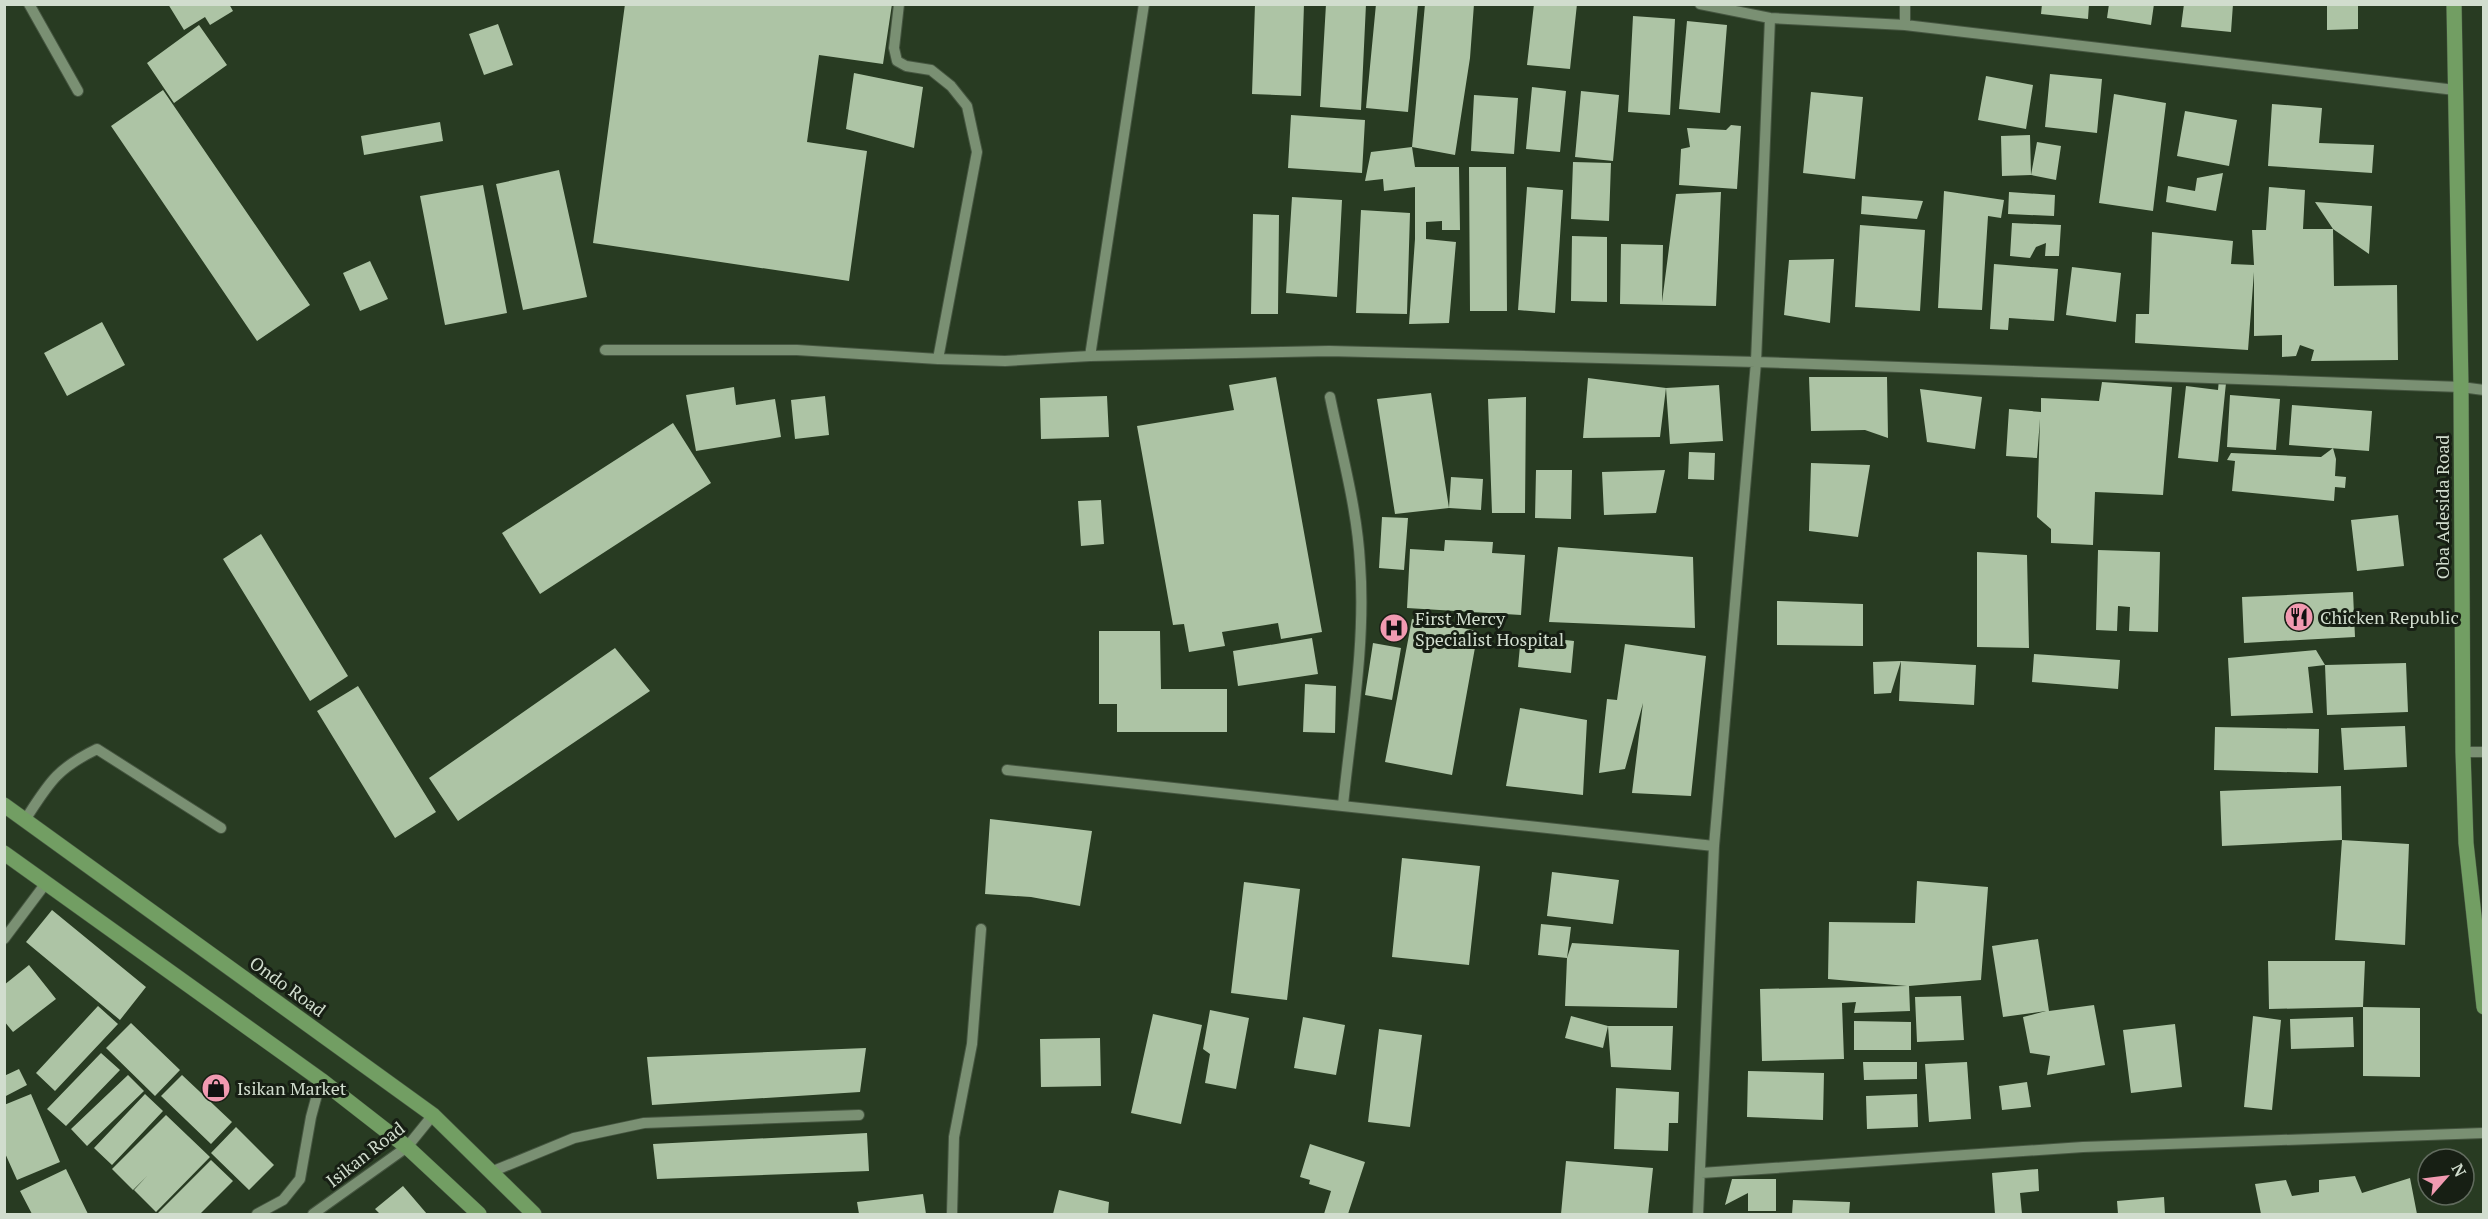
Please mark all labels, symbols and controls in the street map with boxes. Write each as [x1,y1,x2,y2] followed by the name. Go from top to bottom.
[2430,435,2454,579] street label: Oba Adesida Road
[2283,601,2315,633] restaurant icon: Chicken Republic
[2320,605,2459,629] place label: Chicken Republic
[1415,606,1564,651] place label: First Mercy Specialist Hospital
[1378,612,1410,644] hospital icon: First Mercy Specialist Hospital
[245,950,331,1022] street label: Ondo Road
[200,1072,232,1104] shop icon: Isikan Market
[237,1076,347,1100] place label: Isikan Market
[321,1116,409,1192] street label: Isikan Road
[2416,1147,2476,1207] north arrow
[2447,1159,2472,1180] text: N

